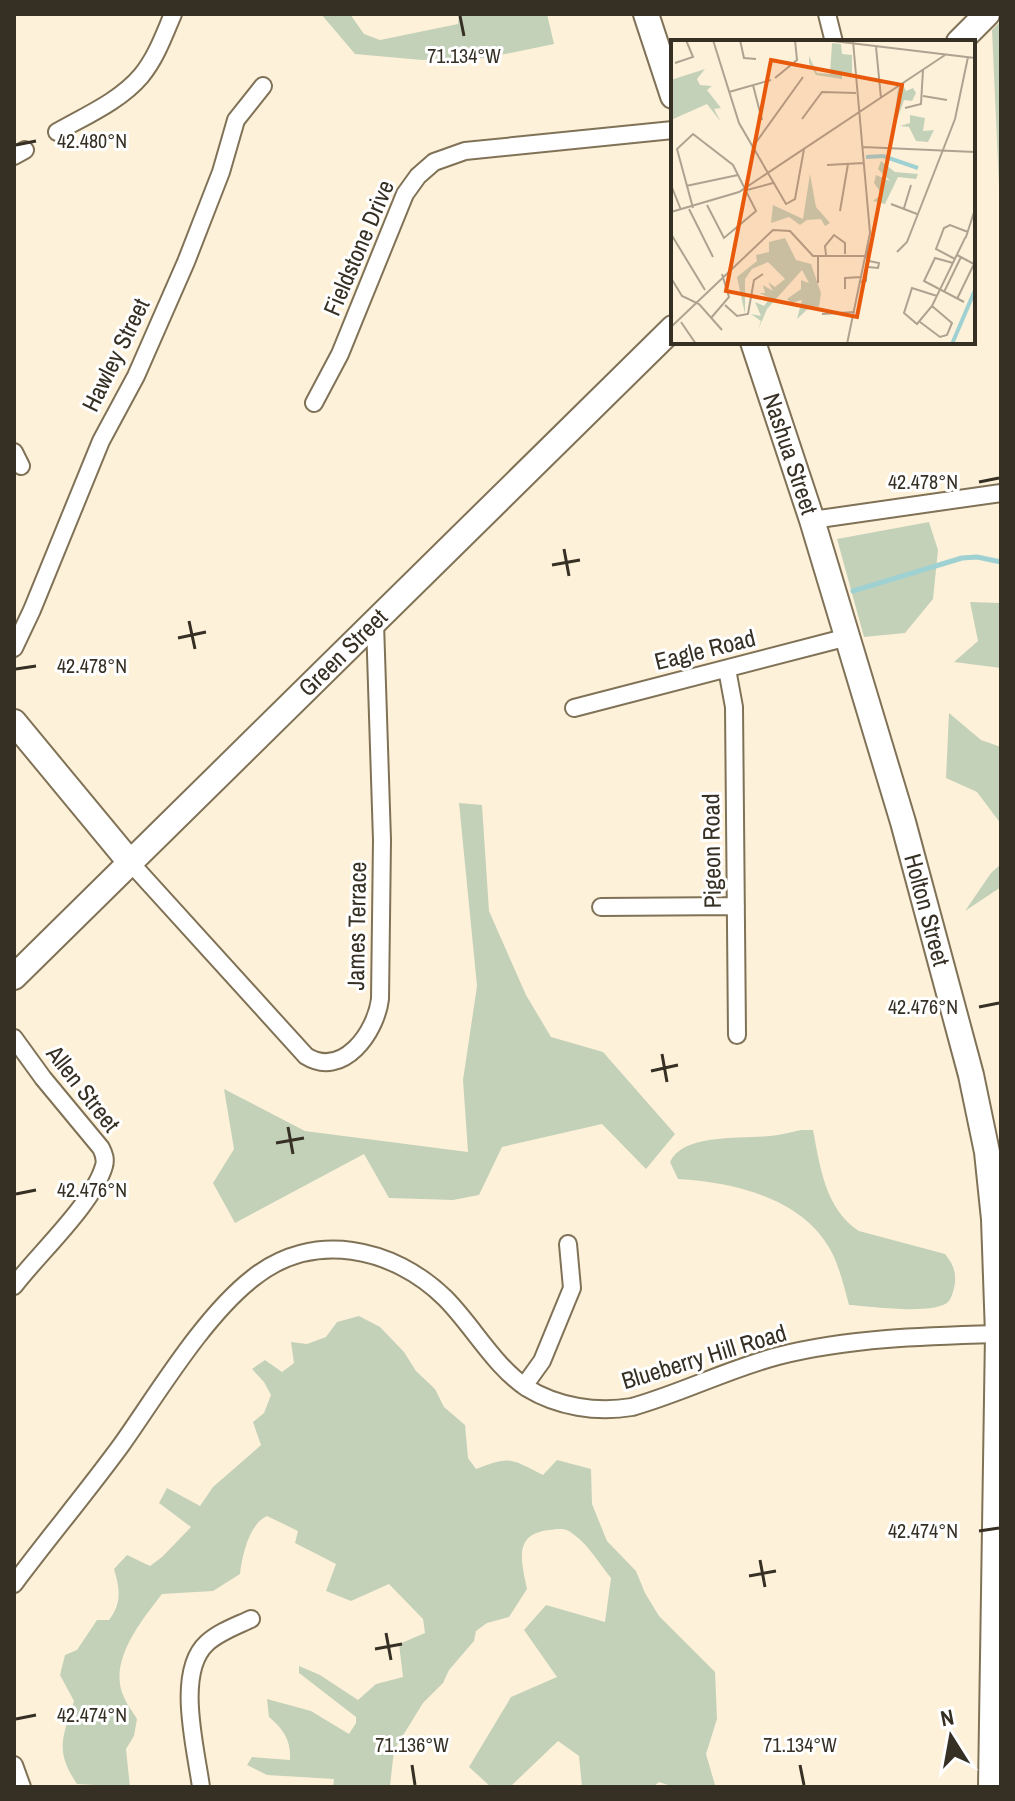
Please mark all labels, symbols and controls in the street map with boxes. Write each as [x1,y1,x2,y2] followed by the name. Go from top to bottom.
[671,40,975,344] inset map
[427,42,501,69] text: 71.134°W
[57,127,127,154] text: 42.480°N
[315,175,401,320] street label: Fieldstone Drive
[74,292,157,417] street label: Hawley Street
[756,389,826,519] street label: Nashua Street
[888,468,958,495] text: 42.478°N
[291,601,394,703] street label: Green Street
[651,621,759,677] street label: Eagle Road
[57,652,127,679] text: 42.478°N
[694,793,728,909] street label: Pigeon Road
[897,850,958,970] street label: Holton Street
[339,861,373,991] street label: James Terrace
[888,993,958,1020] text: 42.476°N
[39,1038,128,1139] street label: Allen Street
[57,1176,127,1203] text: 42.476°N
[617,1316,790,1396] street label: Blueberry Hill Road
[888,1517,958,1544] text: 42.474°N
[911,1697,991,1777] north arrow
[57,1701,127,1728] text: 42.474°N
[938,1701,956,1733] text: N
[375,1731,449,1758] text: 71.136°W
[763,1731,837,1758] text: 71.134°W

